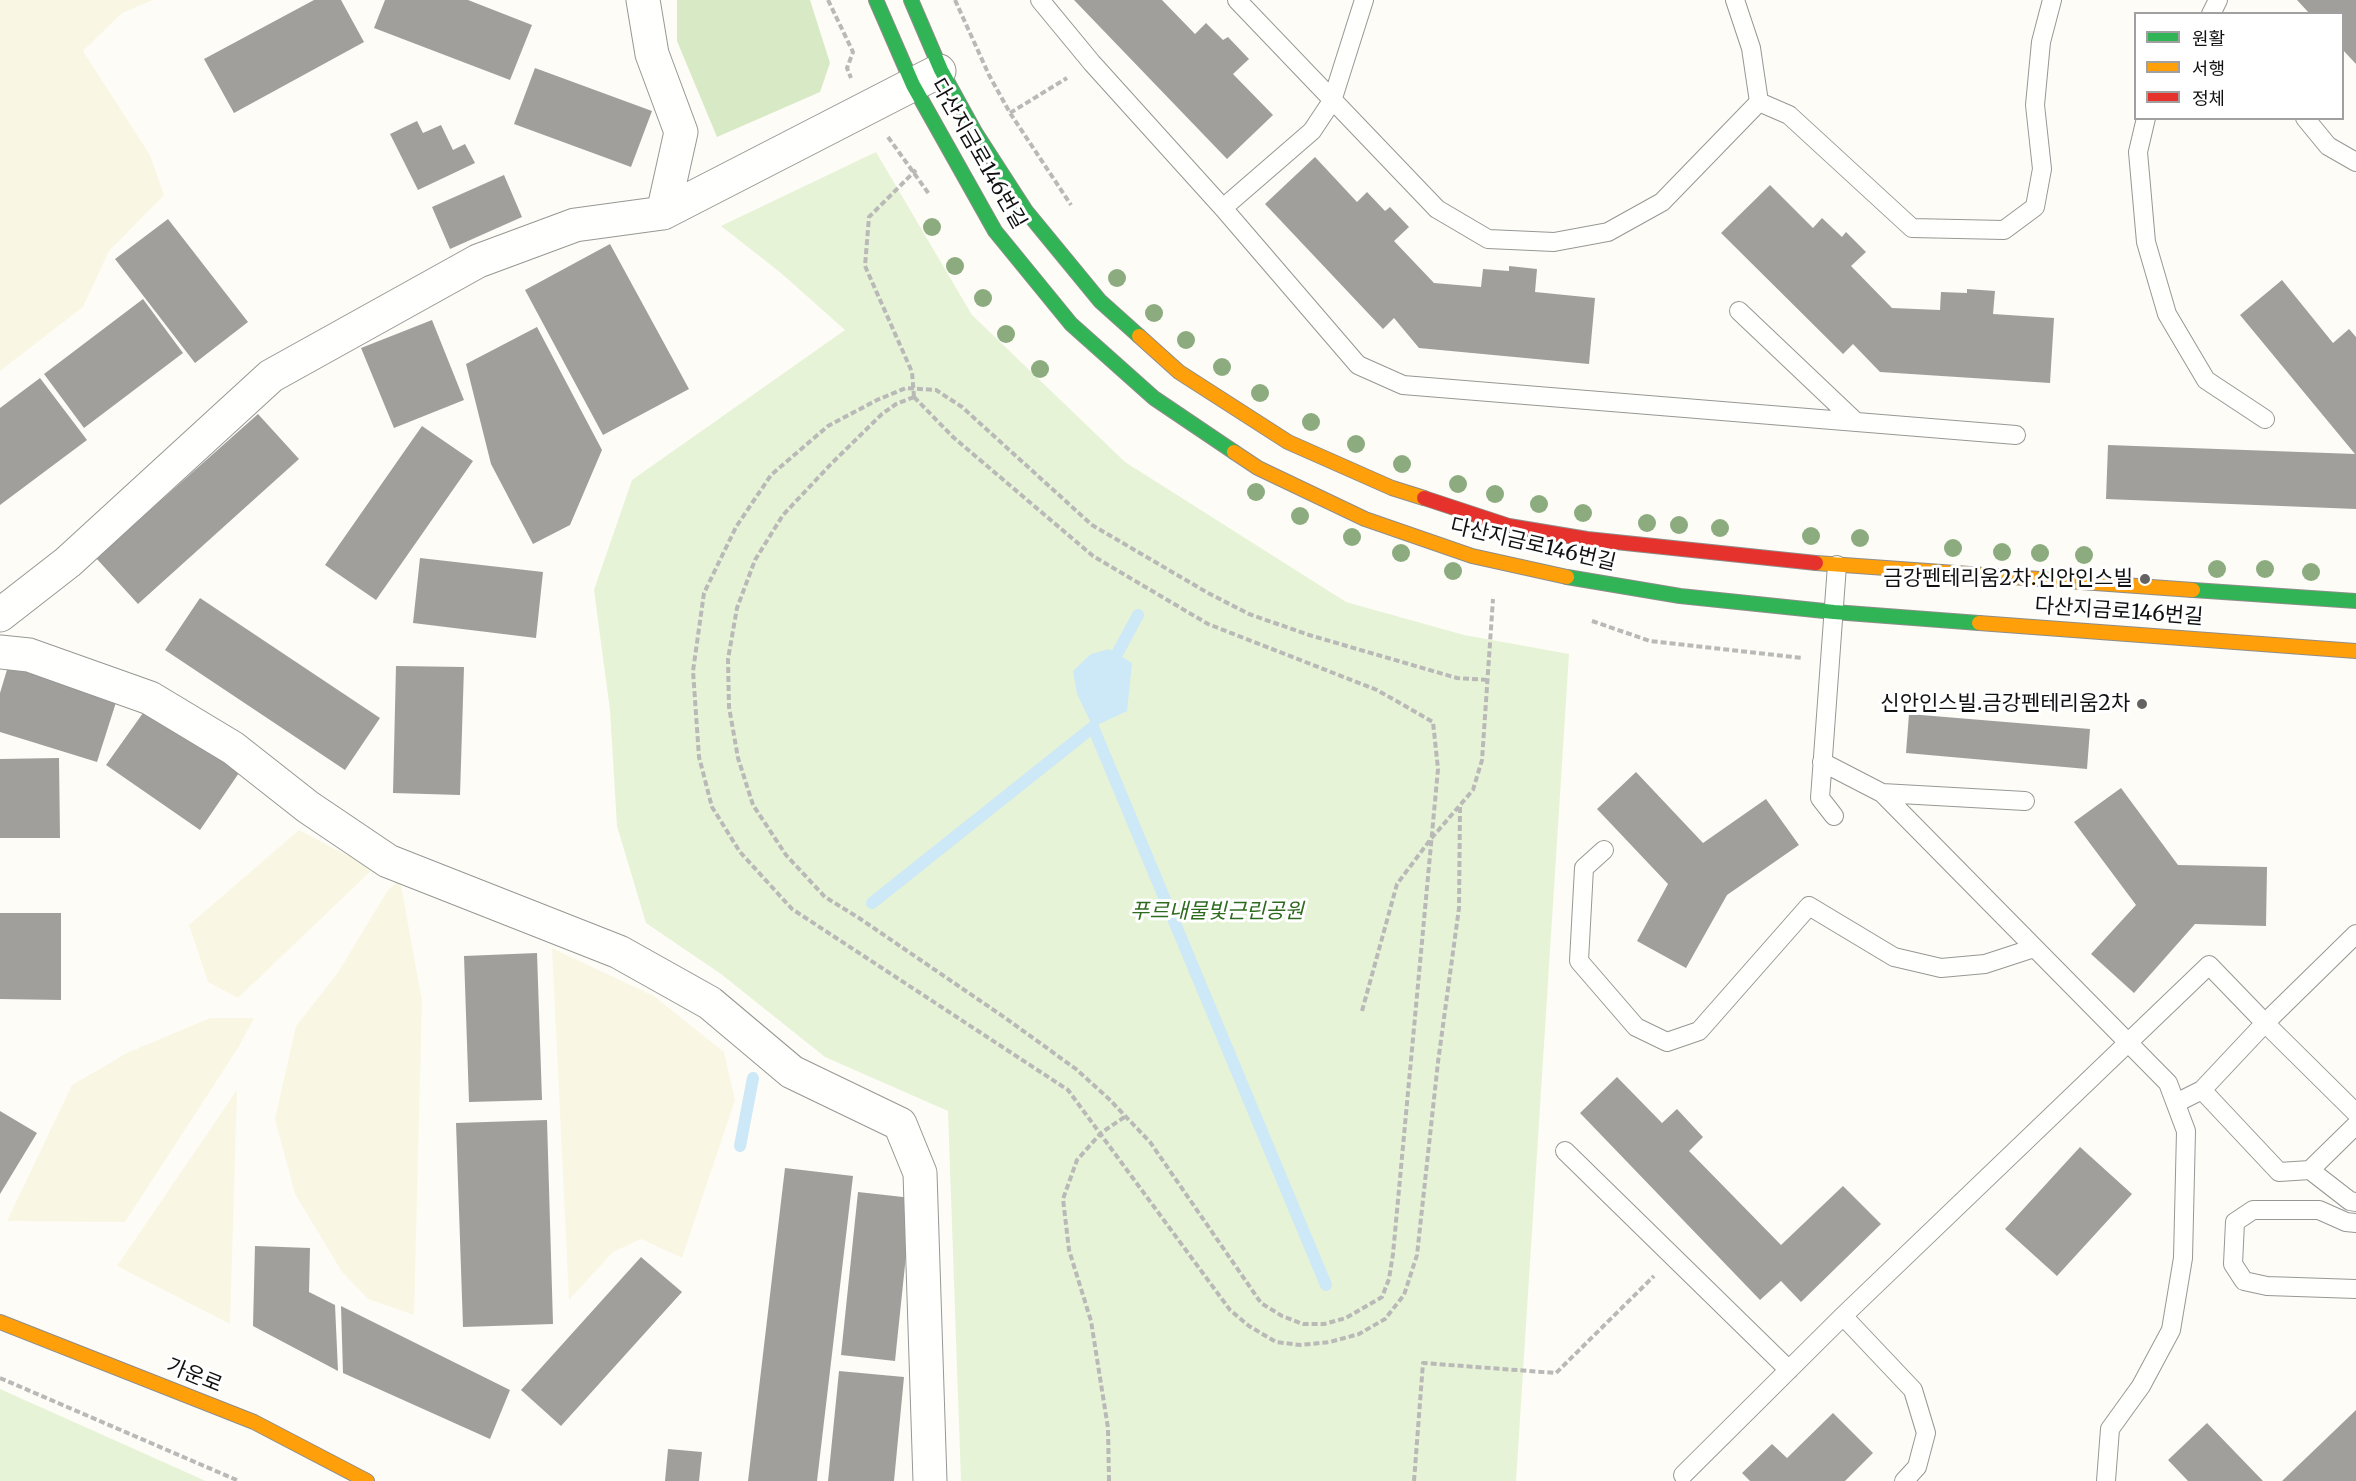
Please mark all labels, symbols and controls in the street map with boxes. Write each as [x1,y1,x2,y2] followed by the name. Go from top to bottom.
[2134,12,2344,120] legend
[2192,27,2225,50] text: 원활
[2192,57,2225,80] text: 서행
[925,75,1031,233] street label: 다산지금로146번길
[2192,87,2225,110] text: 정체
[1448,514,1618,576] street label: 다산지금로146번길
[1883,566,2133,592] place label: 금강펜테리움2차.신안인스빌
[2138,572,2152,586] marker: 금강펜테리움2차.신안인스빌
[2034,594,2204,630] street label: 다산지금로146번길
[1880,691,2130,717] place label: 신안인스빌.금강펜테리움2차
[2135,697,2149,711] marker: 신안인스빌.금강펜테리움2차
[1130,899,1304,925] park label: 푸르내물빛근린공원
[162,1353,226,1399] street label: 가운로

